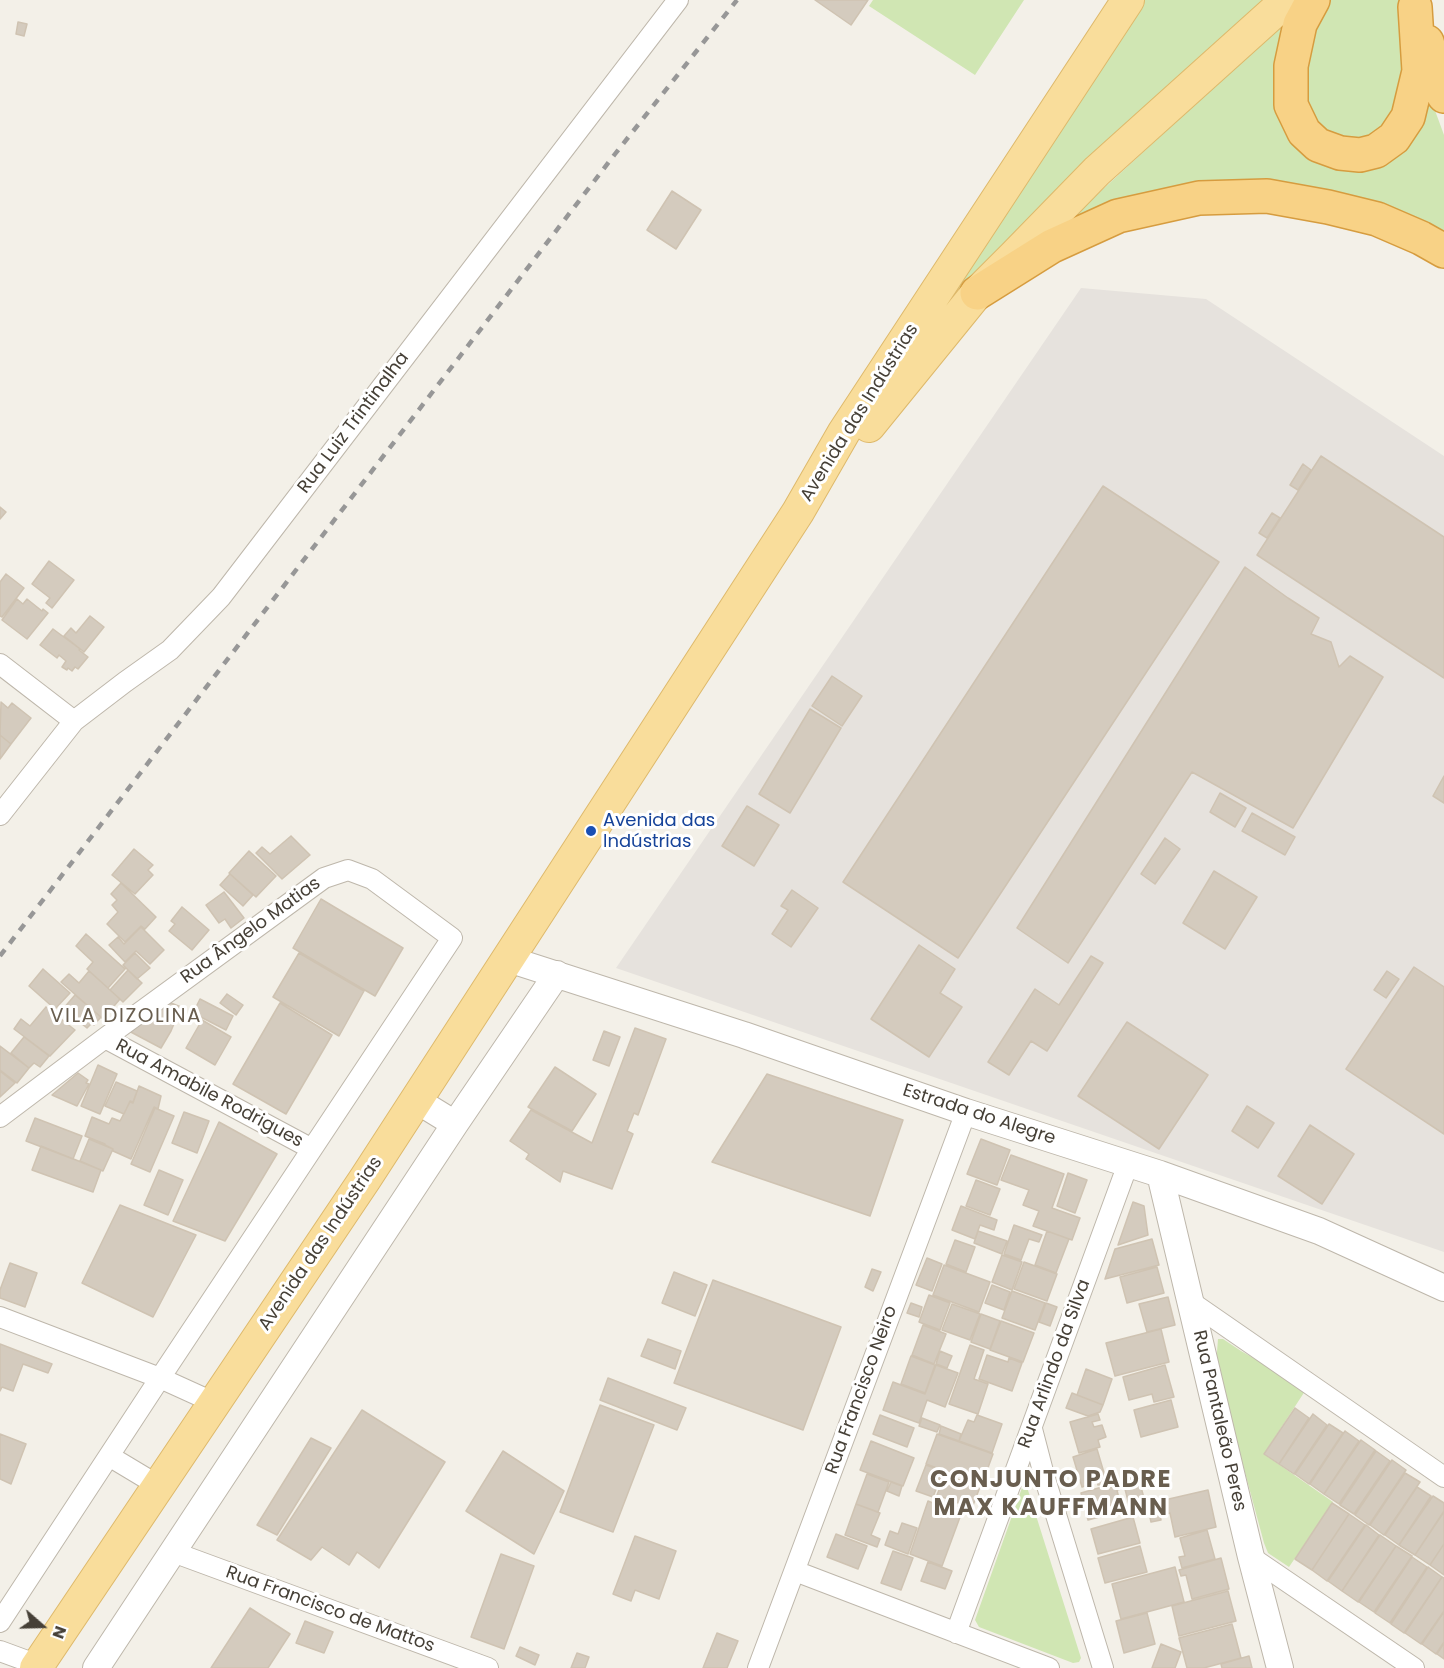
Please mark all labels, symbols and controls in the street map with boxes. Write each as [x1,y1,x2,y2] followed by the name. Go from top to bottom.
[796,320,924,506] street label: Avenida das Indústrias
[294,348,414,498] street label: Rua Luiz Trintinalha
[603,810,715,852] place label: Avenida das Indústrias
[584,824,598,838] marker: Avenida das Indústrias
[177,873,325,989] street label: Rua Ângelo Matias
[50,1005,202,1029] district label: VILA DIZOLINA
[112,1035,306,1153] street label: Rua Amabile Rodrigues
[900,1080,1058,1150] street label: Estrada do Alegre
[255,1153,387,1335] street label: Avenida das Indústrias
[1014,1277,1096,1451] street label: Rua Arlindo da Silva
[822,1303,902,1477] street label: Rua Francisco Neiro
[1188,1328,1250,1514] street label: Rua Pantaleão Peres
[930,1467,1172,1523] district label: CONJUNTO PADRE MAX KAUFFMANN
[223,1562,437,1658] street label: Rua Francisco de Mattos
[12,1596,72,1656] north arrow
[47,1623,72,1642] text: N

